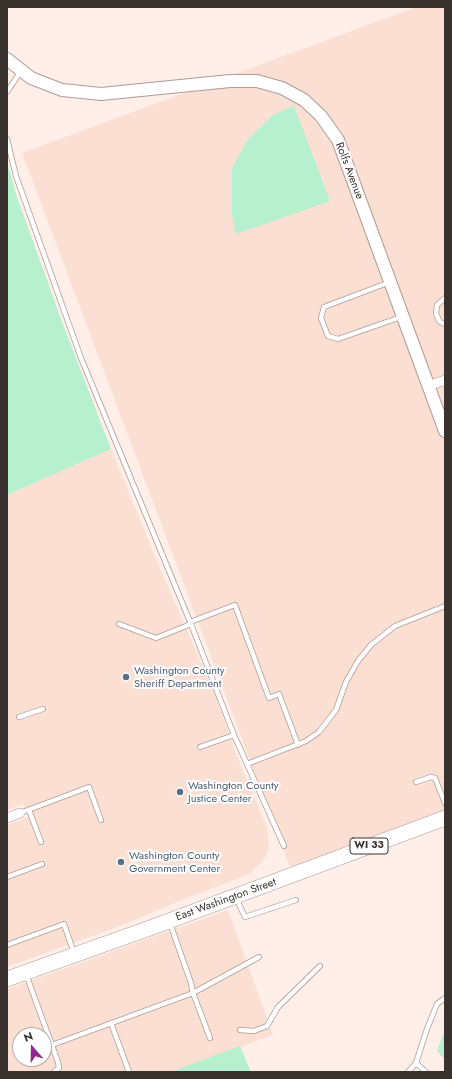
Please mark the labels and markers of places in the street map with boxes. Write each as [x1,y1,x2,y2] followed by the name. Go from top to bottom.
[134,664,224,690] place label: Washington County Sheriff Department
[121,672,131,682] marker: Washington County Sheriff Department
[188,779,278,805] place label: Washington County Justice Center
[175,787,185,797] marker: Washington County Justice Center
[129,849,220,875] place label: Washington County Government Center
[116,857,126,867] marker: Washington County Government Center

